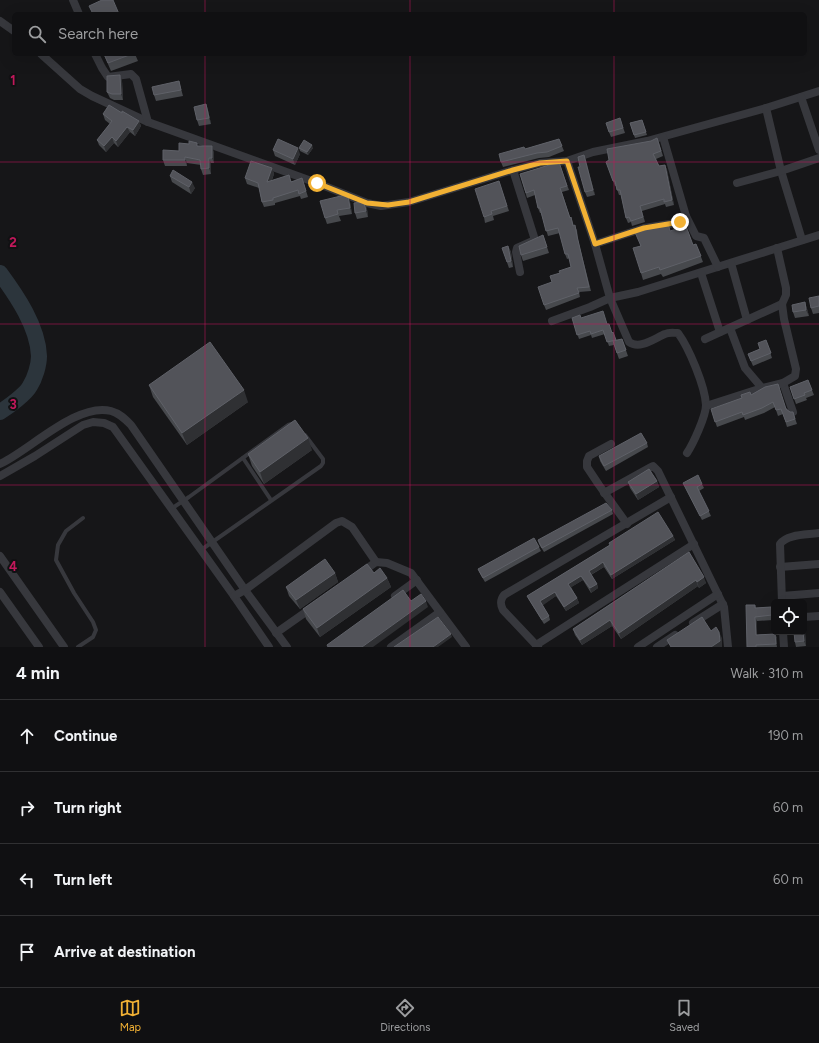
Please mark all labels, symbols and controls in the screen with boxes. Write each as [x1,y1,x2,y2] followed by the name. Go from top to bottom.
[12,12,807,56] search box
[26,23,48,45] icon: search
[58,25,138,43] text: Search here
[10,73,16,88] text: 1
[308,174,326,192] route start
[671,213,689,231] route end
[9,235,17,250] text: 2
[9,397,17,412] text: 3
[9,559,17,574] text: 4
[771,599,807,635] map controls
[771,599,807,635] button: locate
[16,663,60,683] text: 4 min
[730,666,803,681] text: Walk · 310 m
[16,725,38,747] icon: ahead
[54,727,117,745] text: Continue
[768,728,803,743] text: 190 m
[16,797,38,819] icon: right
[54,799,122,817] text: Turn right
[773,800,803,815] text: 60 m
[16,869,38,891] icon: left
[54,871,112,889] text: Turn left
[773,872,803,887] text: 60 m
[16,941,38,963] icon: arrive
[54,943,195,961] text: Arrive at destination
[119,997,141,1034] tab: Map
[380,997,430,1034] tab: Directions
[669,997,700,1034] tab: Saved

